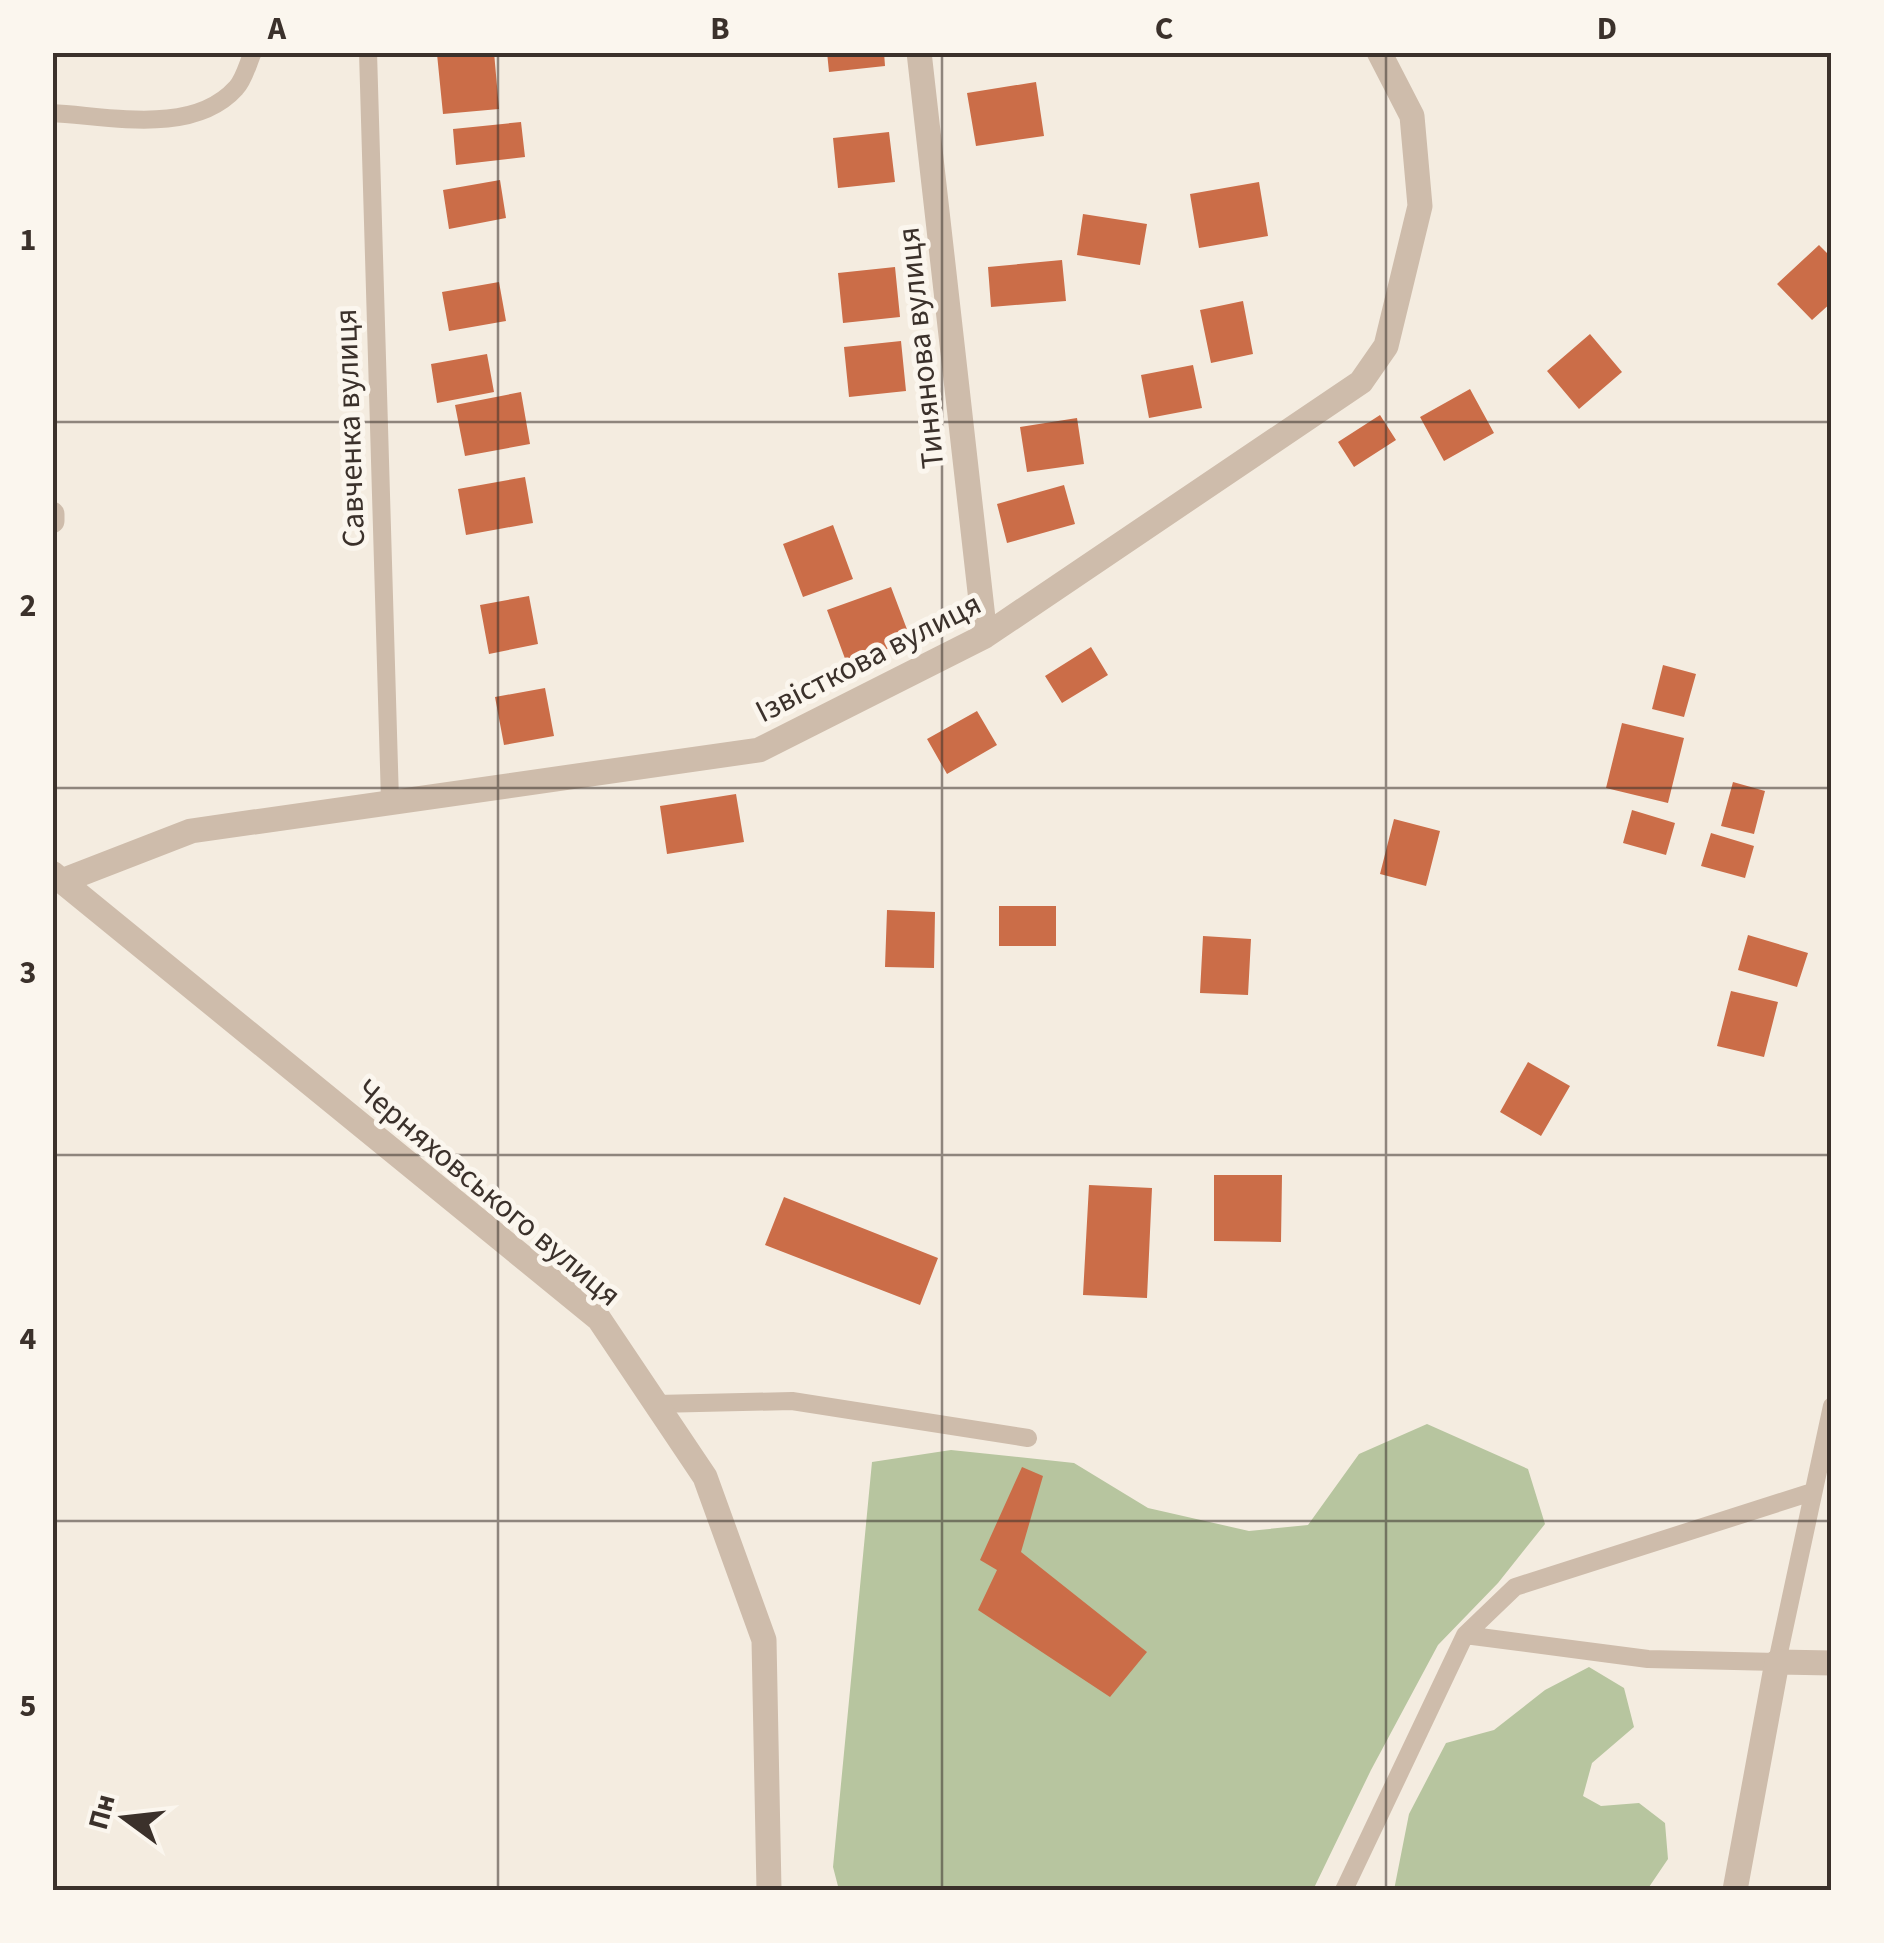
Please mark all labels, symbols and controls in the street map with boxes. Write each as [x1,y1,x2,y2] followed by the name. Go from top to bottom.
[267,6,287,52] text: A
[710,6,730,52] text: B
[1155,6,1173,52] text: C
[1597,6,1617,52] text: D
[20,217,36,263] text: 1
[885,225,957,471] street label: Тинянова вулиця
[323,308,377,548] street label: Савченка вулиця
[748,581,989,735] street label: Iзвiсткова вулиця
[20,583,36,629] text: 2
[20,950,36,996] text: 3
[346,1068,631,1317] street label: Черняховського вулиця
[20,1316,37,1362] text: 4
[20,1683,36,1729] text: 5
[75,1768,175,1868] north arrow
[78,1790,126,1834] text: Пн

